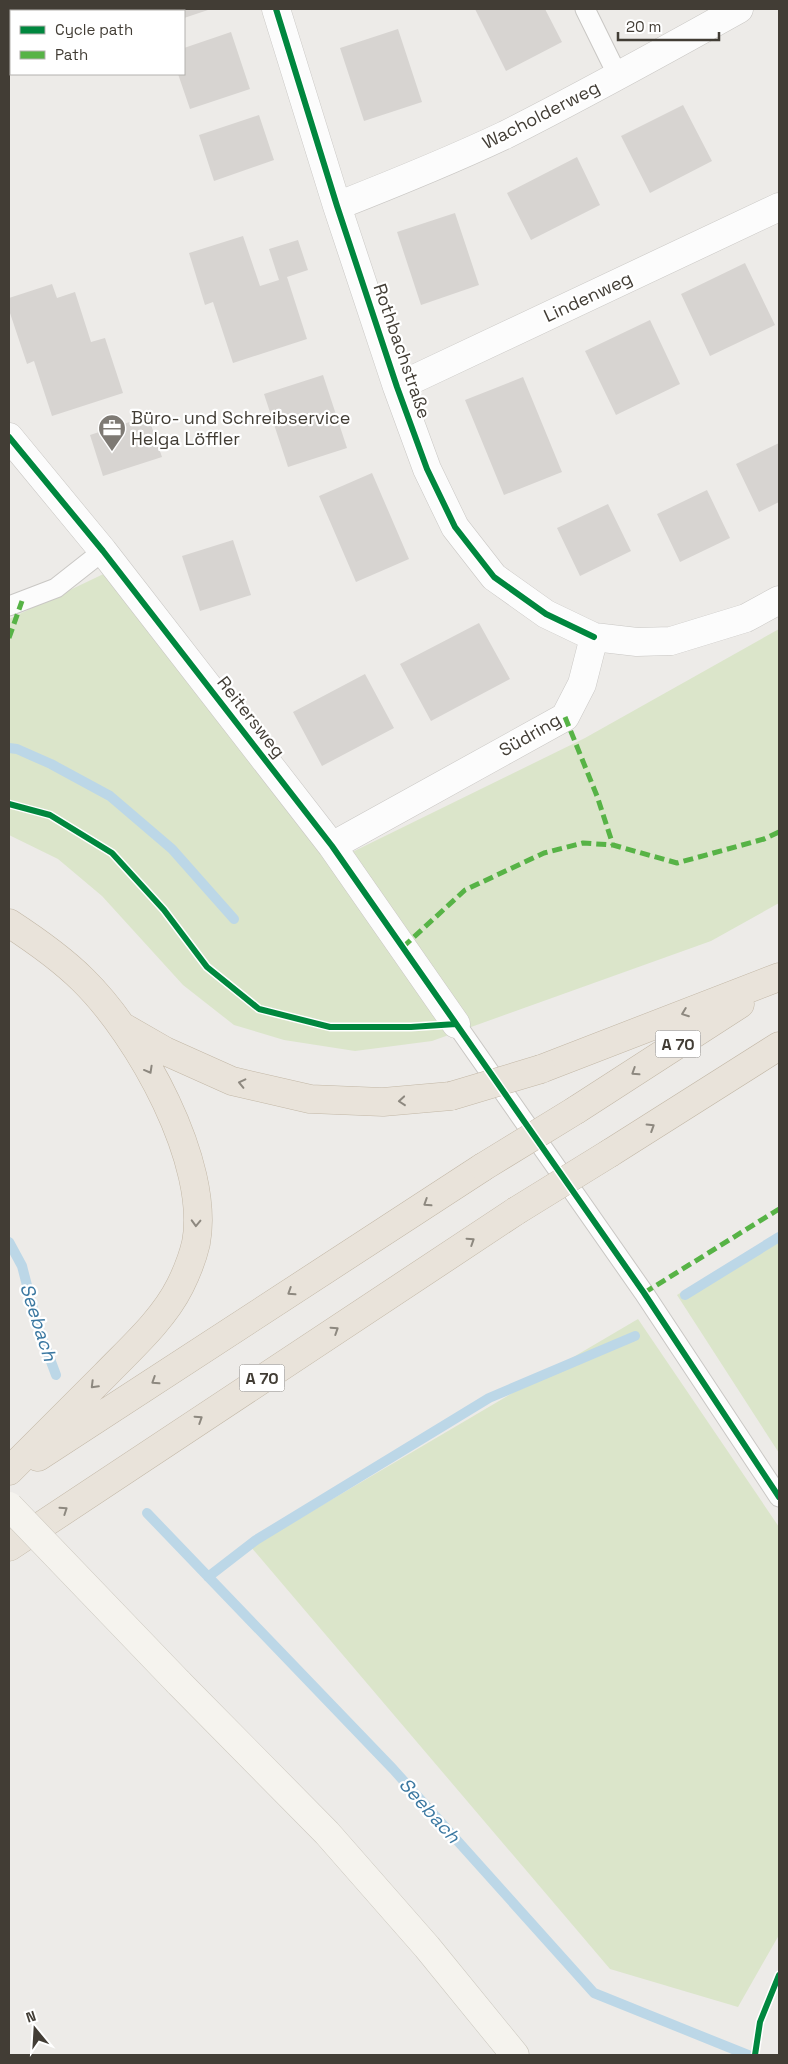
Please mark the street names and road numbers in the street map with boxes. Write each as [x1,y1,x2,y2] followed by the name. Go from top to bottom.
[478,75,603,154] street label: Wacholderweg
[540,266,636,327] street label: Lindenweg
[369,280,436,421] street label: Rothbachstraße
[212,671,290,762] street label: Reitersweg
[495,708,565,761] street label: Südring
[656,1030,700,1058] road number: A 70
[240,1365,284,1392] road number: A 70

